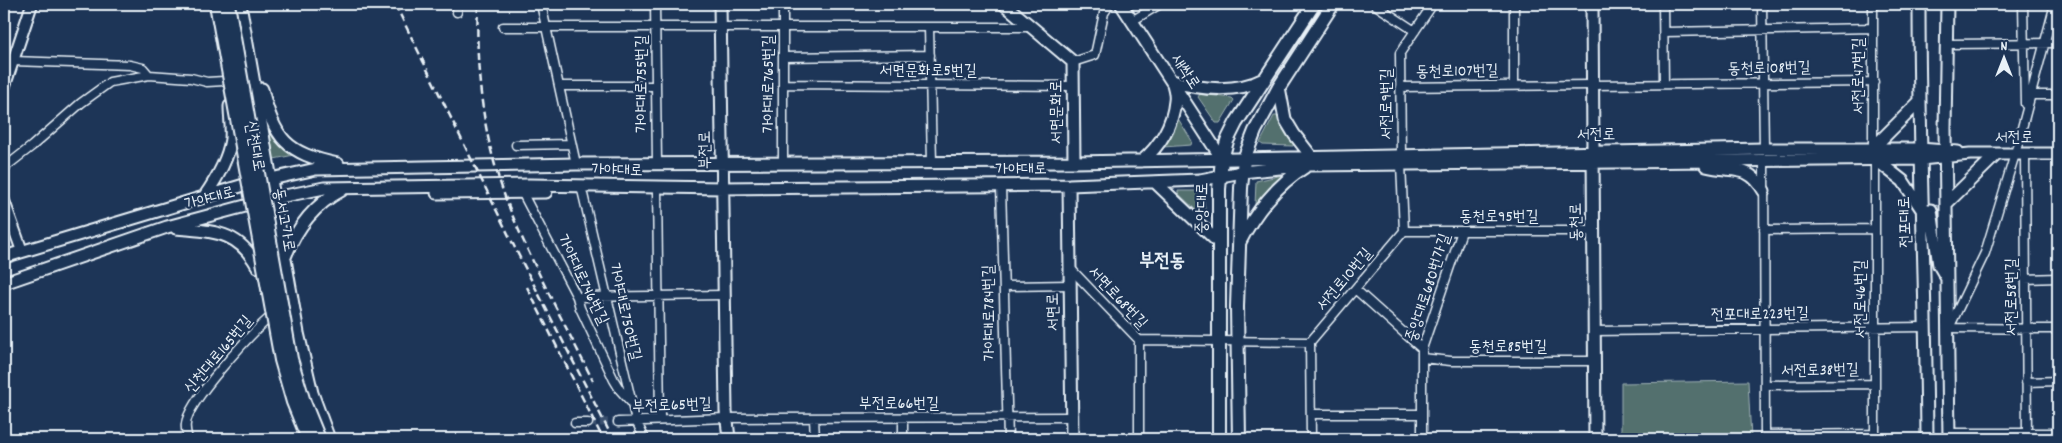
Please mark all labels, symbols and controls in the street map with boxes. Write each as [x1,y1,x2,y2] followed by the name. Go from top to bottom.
[1980,32,2030,82] north arrow
[631,35,654,133] street label: 가야대로755번길
[758,35,781,133] street label: 가야대로765번길
[1848,37,1871,115] street label: 서전로47번길
[2001,37,2008,57] text: N
[1165,50,1205,94] street label: 새싹로
[1727,57,1811,81] street label: 동천로108번길
[879,60,977,83] street label: 서면문화로5번길
[1415,60,1499,84] street label: 동천로107번길
[1376,68,1399,140] street label: 서전로9번길
[1046,80,1069,144] street label: 서면문화로
[238,119,270,173] street label: 신천대로
[1577,124,1615,147] street label: 서전로
[1995,127,2033,150] street label: 서전로
[694,130,718,170] street label: 부전로
[995,158,1047,182] street label: 가야대로
[591,159,643,183] street label: 가야대로
[182,181,238,217] street label: 가야대로
[1191,182,1215,234] street label: 중앙대로
[266,186,300,254] street label: 동서고가로
[1894,196,1918,248] street label: 전포대로
[1565,202,1589,242] street label: 동천로
[1459,206,1539,229] street label: 동천로95번길
[550,231,614,329] street label: 가야대로746번길
[1401,231,1457,345] street label: 중앙대로680번가길
[1312,243,1379,317] street label: 서전로10번길
[1139,249,1185,276] district label: 부전동
[2001,258,2024,336] street label: 서전로58번길
[1850,259,1873,338] street label: 서전로46번길
[602,261,646,363] street label: 가야대로750번길
[1082,261,1152,335] street label: 서면로68번길
[978,264,1002,361] street label: 가야대로784번길
[1042,292,1066,332] street label: 서면로
[1711,303,1809,327] street label: 전포대로223번길
[179,311,259,399] street label: 신천대로165번길
[1469,336,1547,359] street label: 동천로85번길
[1781,359,1859,383] street label: 서전로38번길
[632,393,712,419] street label: 부전로65번길
[859,393,939,416] street label: 부전로66번길

